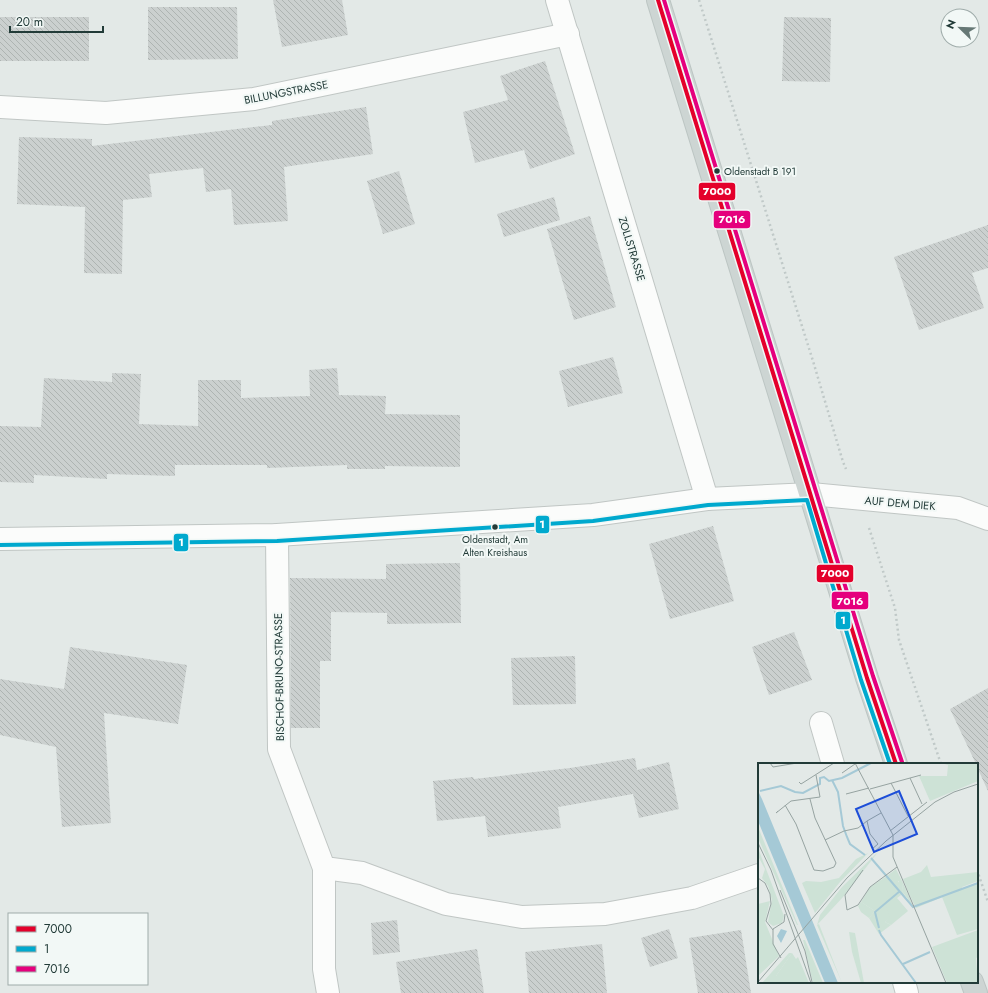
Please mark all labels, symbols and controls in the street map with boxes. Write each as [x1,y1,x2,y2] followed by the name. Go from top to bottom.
[10,8,103,34] scale bar
[940,8,980,48] north arrow
[16,13,43,31] text: 20 m
[942,17,960,31] text: N
[243,76,329,108] street label: BILLUNGSTRASSE
[724,164,796,179] place label: Oldenstadt B 191
[712,166,722,176] marker: Oldenstadt B 191
[698,182,736,201] line badge: 7000
[703,183,731,199] text: 7000
[713,210,751,229] line badge: 7016
[719,211,745,227] text: 7016
[615,215,649,283] street label: ZOLLSTRASSE
[864,492,937,514] street label: AUF DEM DIEK
[535,515,550,534] line badge: 1
[539,516,545,532] text: 1
[490,522,500,532] marker: Oldenstadt, Am Alten Kreishaus
[462,532,528,560] place label: Oldenstadt, Am Alten Kreishaus
[173,533,189,552] line badge: 1
[178,534,184,550] text: 1
[816,564,854,583] line badge: 7000
[821,565,849,581] text: 7000
[831,591,869,610] line badge: 7016
[837,593,863,609] text: 7016
[835,611,851,630] line badge: 1
[840,612,846,628] text: 1
[270,613,288,741] street label: BISCHOF-BRUNO-STRASSE
[758,763,978,983] inset map
[8,913,148,985] legend
[44,920,72,938] text: 7000
[44,940,49,958] text: 1
[44,960,70,978] text: 7016

